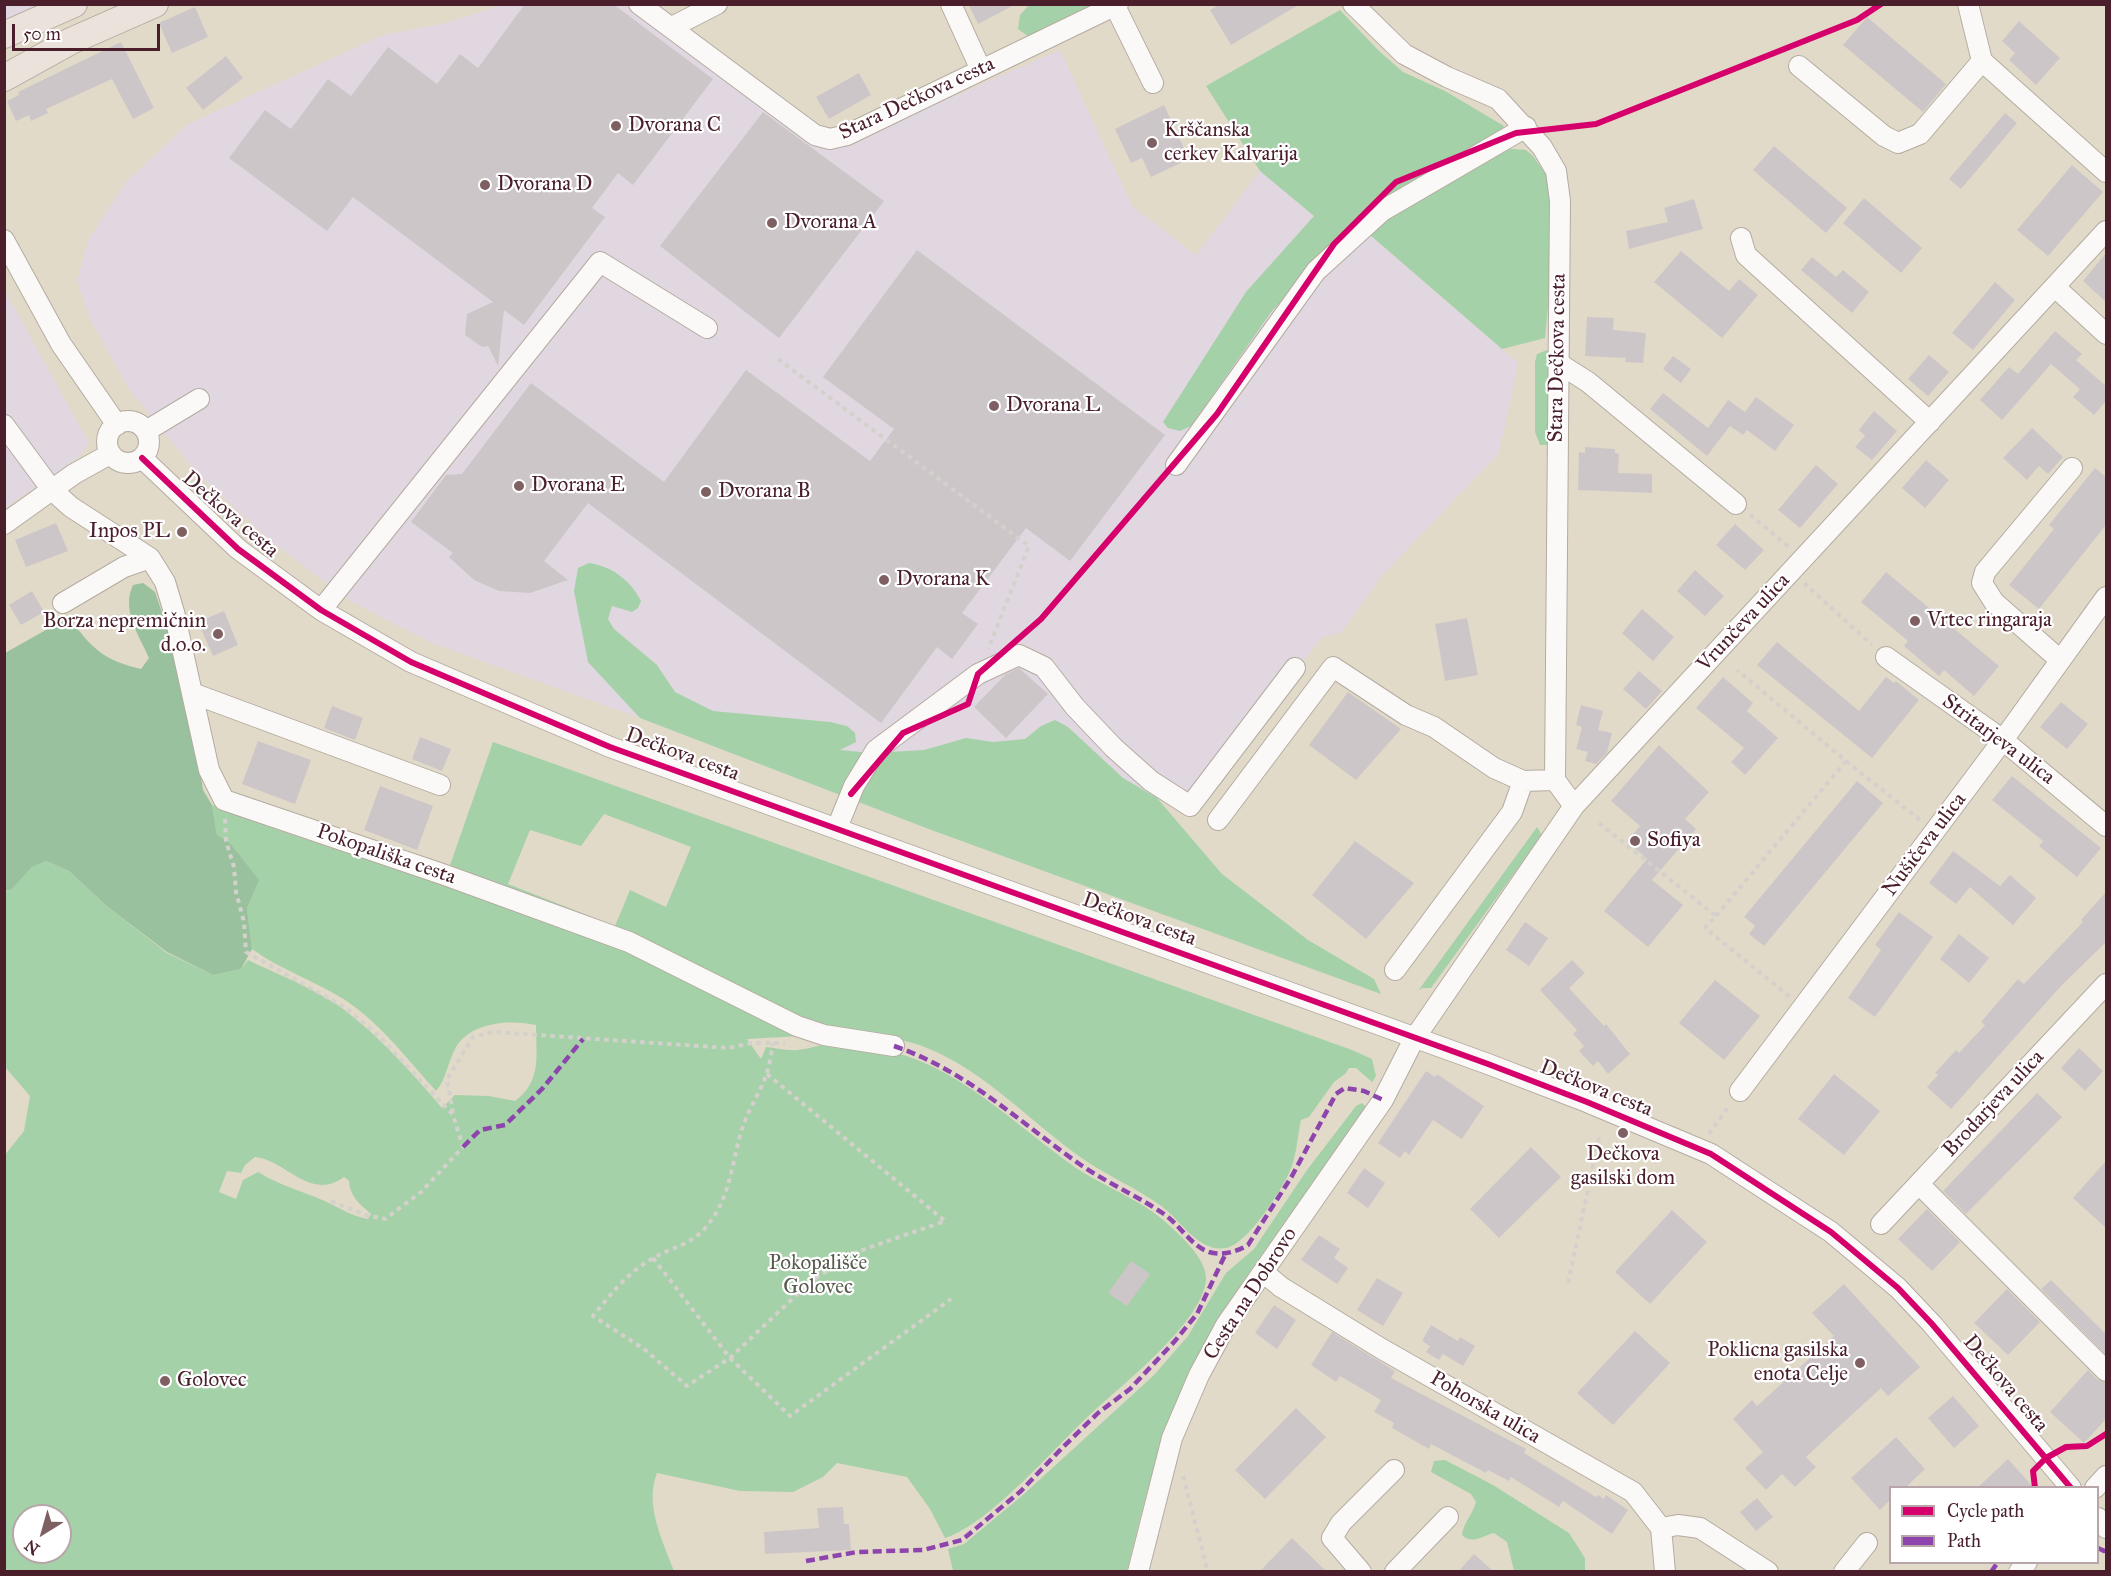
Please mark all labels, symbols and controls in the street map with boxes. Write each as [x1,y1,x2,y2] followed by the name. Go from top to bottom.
[15,12,164,50] scale bar
[23,23,61,45] text: 50 m
[835,52,999,146] street label: Stara Dečkova cesta
[628,113,721,139] place label: Dvorana C
[1164,118,1298,168] place label: Krščanska cerkev Kalvarija
[609,119,623,133] marker: Dvorana C
[1145,136,1159,150] marker: Krščanska cerkev Kalvarija
[497,172,592,198] place label: Dvorana D
[478,178,492,192] marker: Dvorana D
[784,210,877,236] place label: Dvorana A
[765,216,779,230] marker: Dvorana A
[1544,273,1572,443] street label: Stara Dečkova cesta
[1006,393,1100,419] place label: Dvorana L
[987,399,1001,413] marker: Dvorana L
[177,466,283,564] street label: Dečkova cesta
[531,473,625,499] place label: Dvorana E
[512,479,526,493] marker: Dvorana E
[718,479,811,505] place label: Dvorana B
[699,485,713,499] marker: Dvorana B
[89,519,170,545] place label: Inpos PL
[175,525,189,539] marker: Inpos PL
[896,567,990,593] place label: Dvorana K
[1692,569,1796,677] street label: Vrunčeva ulica
[877,573,891,587] marker: Dvorana K
[1927,608,2052,634] place label: Vrtec ringaraja
[43,609,206,659] place label: Borza nepremičnin d.o.o.
[1908,614,1922,628] marker: Vrtec ringaraja
[211,627,225,641] marker: Borza nepremičnin d.o.o.
[1937,689,2059,791] street label: Stritarjeva ulica
[622,723,742,787] street label: Dečkova cesta
[1878,788,1972,902] street label: Nušičeva ulica
[313,819,459,891] street label: Pokopališka cesta
[1647,828,1701,854] place label: Sofiya
[1628,834,1642,848] marker: Sofiya
[1079,888,1199,952] street label: Dečkova cesta
[1938,1045,2050,1163] street label: Brodarjeva ulica
[1536,1055,1656,1123] street label: Dečkova cesta
[1616,1126,1630,1140] marker: Dečkova gasilski dom
[1571,1142,1675,1192] place label: Dečkova gasilski dom
[1199,1223,1303,1365] street label: Cesta na Dobrovo
[769,1251,867,1301] park label: Pokopališče Golovec
[1957,1330,2053,1438] street label: Dečkova cesta
[1707,1338,1848,1388] place label: Poklicna gasilska enota Celje
[1853,1356,1867,1370] marker: Poklicna gasilska enota Celje
[1425,1366,1545,1450] street label: Pohorska ulica
[177,1368,247,1394] place label: Golovec
[158,1374,172,1388] marker: Golovec
[1889,1486,2099,1564] legend
[1947,1500,2024,1522] text: Cycle path
[12,1504,72,1564] north arrow
[1947,1530,1981,1552] text: Path
[21,1536,43,1559] text: N

